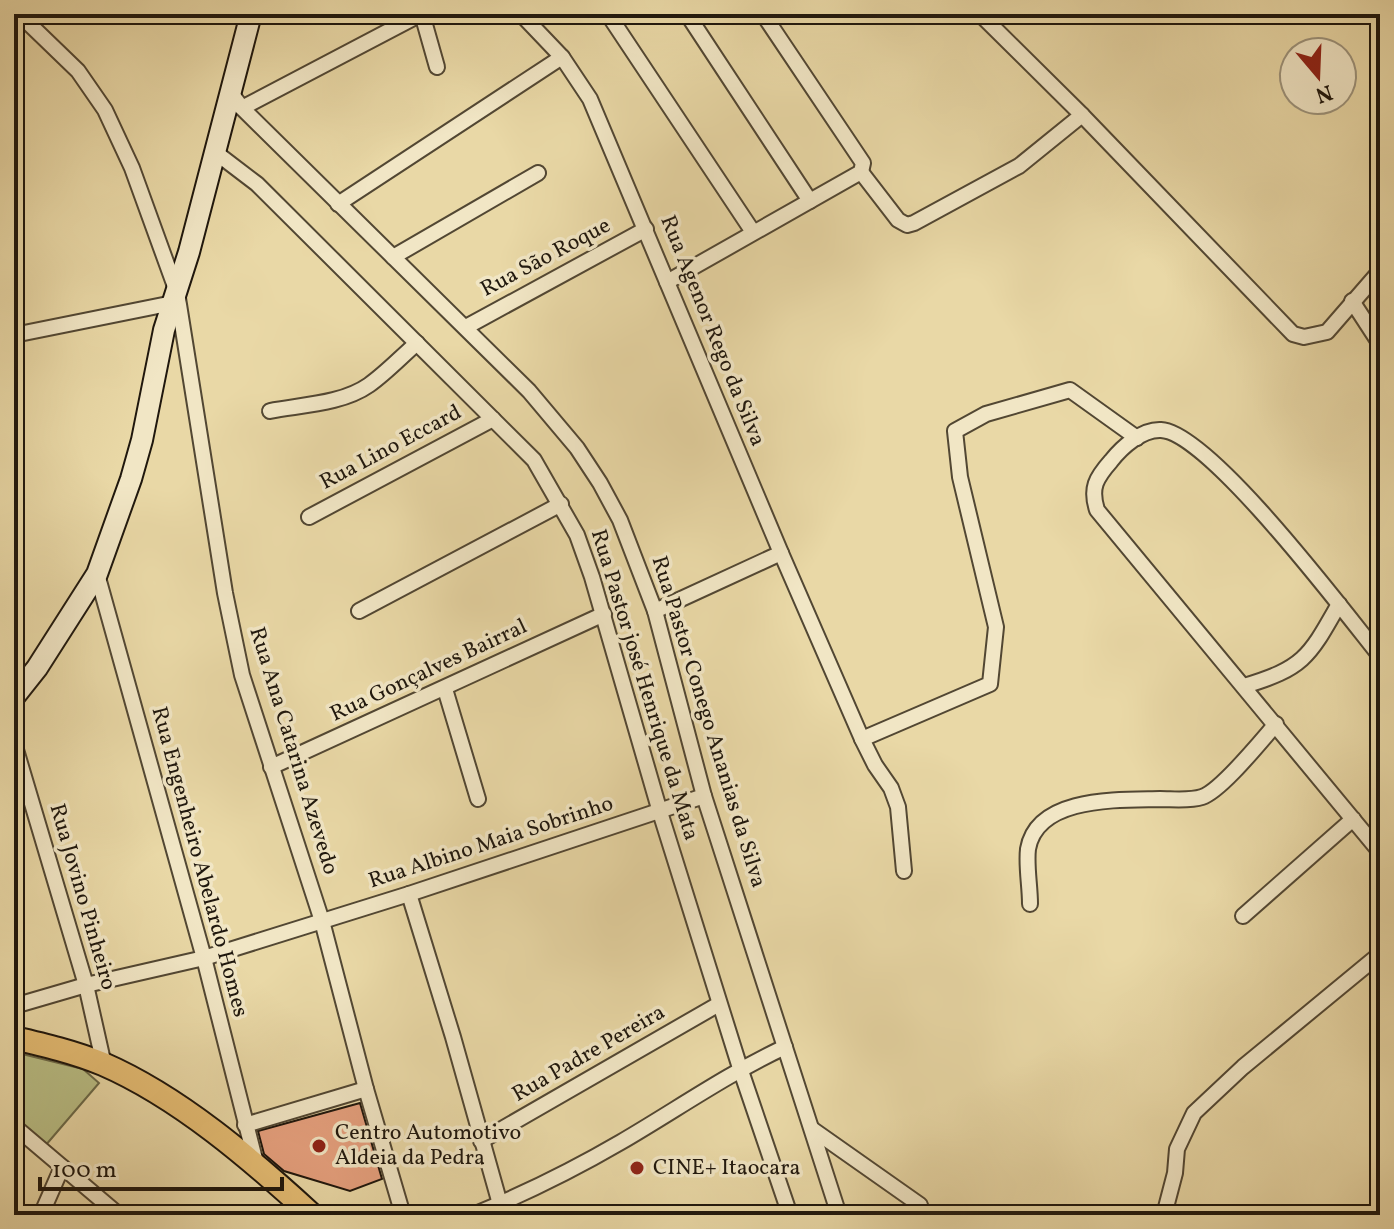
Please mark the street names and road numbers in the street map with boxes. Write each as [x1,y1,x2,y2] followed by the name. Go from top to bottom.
[476,211,616,305] street label: Rua São Roque
[651,211,773,451] street label: Rua Agenor Rego da Silva
[315,398,467,498] street label: Rua Lino Eccard
[582,526,706,844] street label: Rua Pastor josé Henrique da Mata
[643,552,773,892] street label: Rua Pastor Conego Ananias da Silva
[325,612,533,730] street label: Rua Gonçalves Bairral
[241,623,345,879] street label: Rua Ana Catarina Azevedo
[143,703,255,1021] street label: Rua Engenheiro Abelardo Homes
[365,789,617,897] street label: Rua Albino Maia Sobrinho
[41,800,123,994] street label: Rua Jovino Pinheiro
[507,998,671,1110] street label: Rua Padre Pereira

